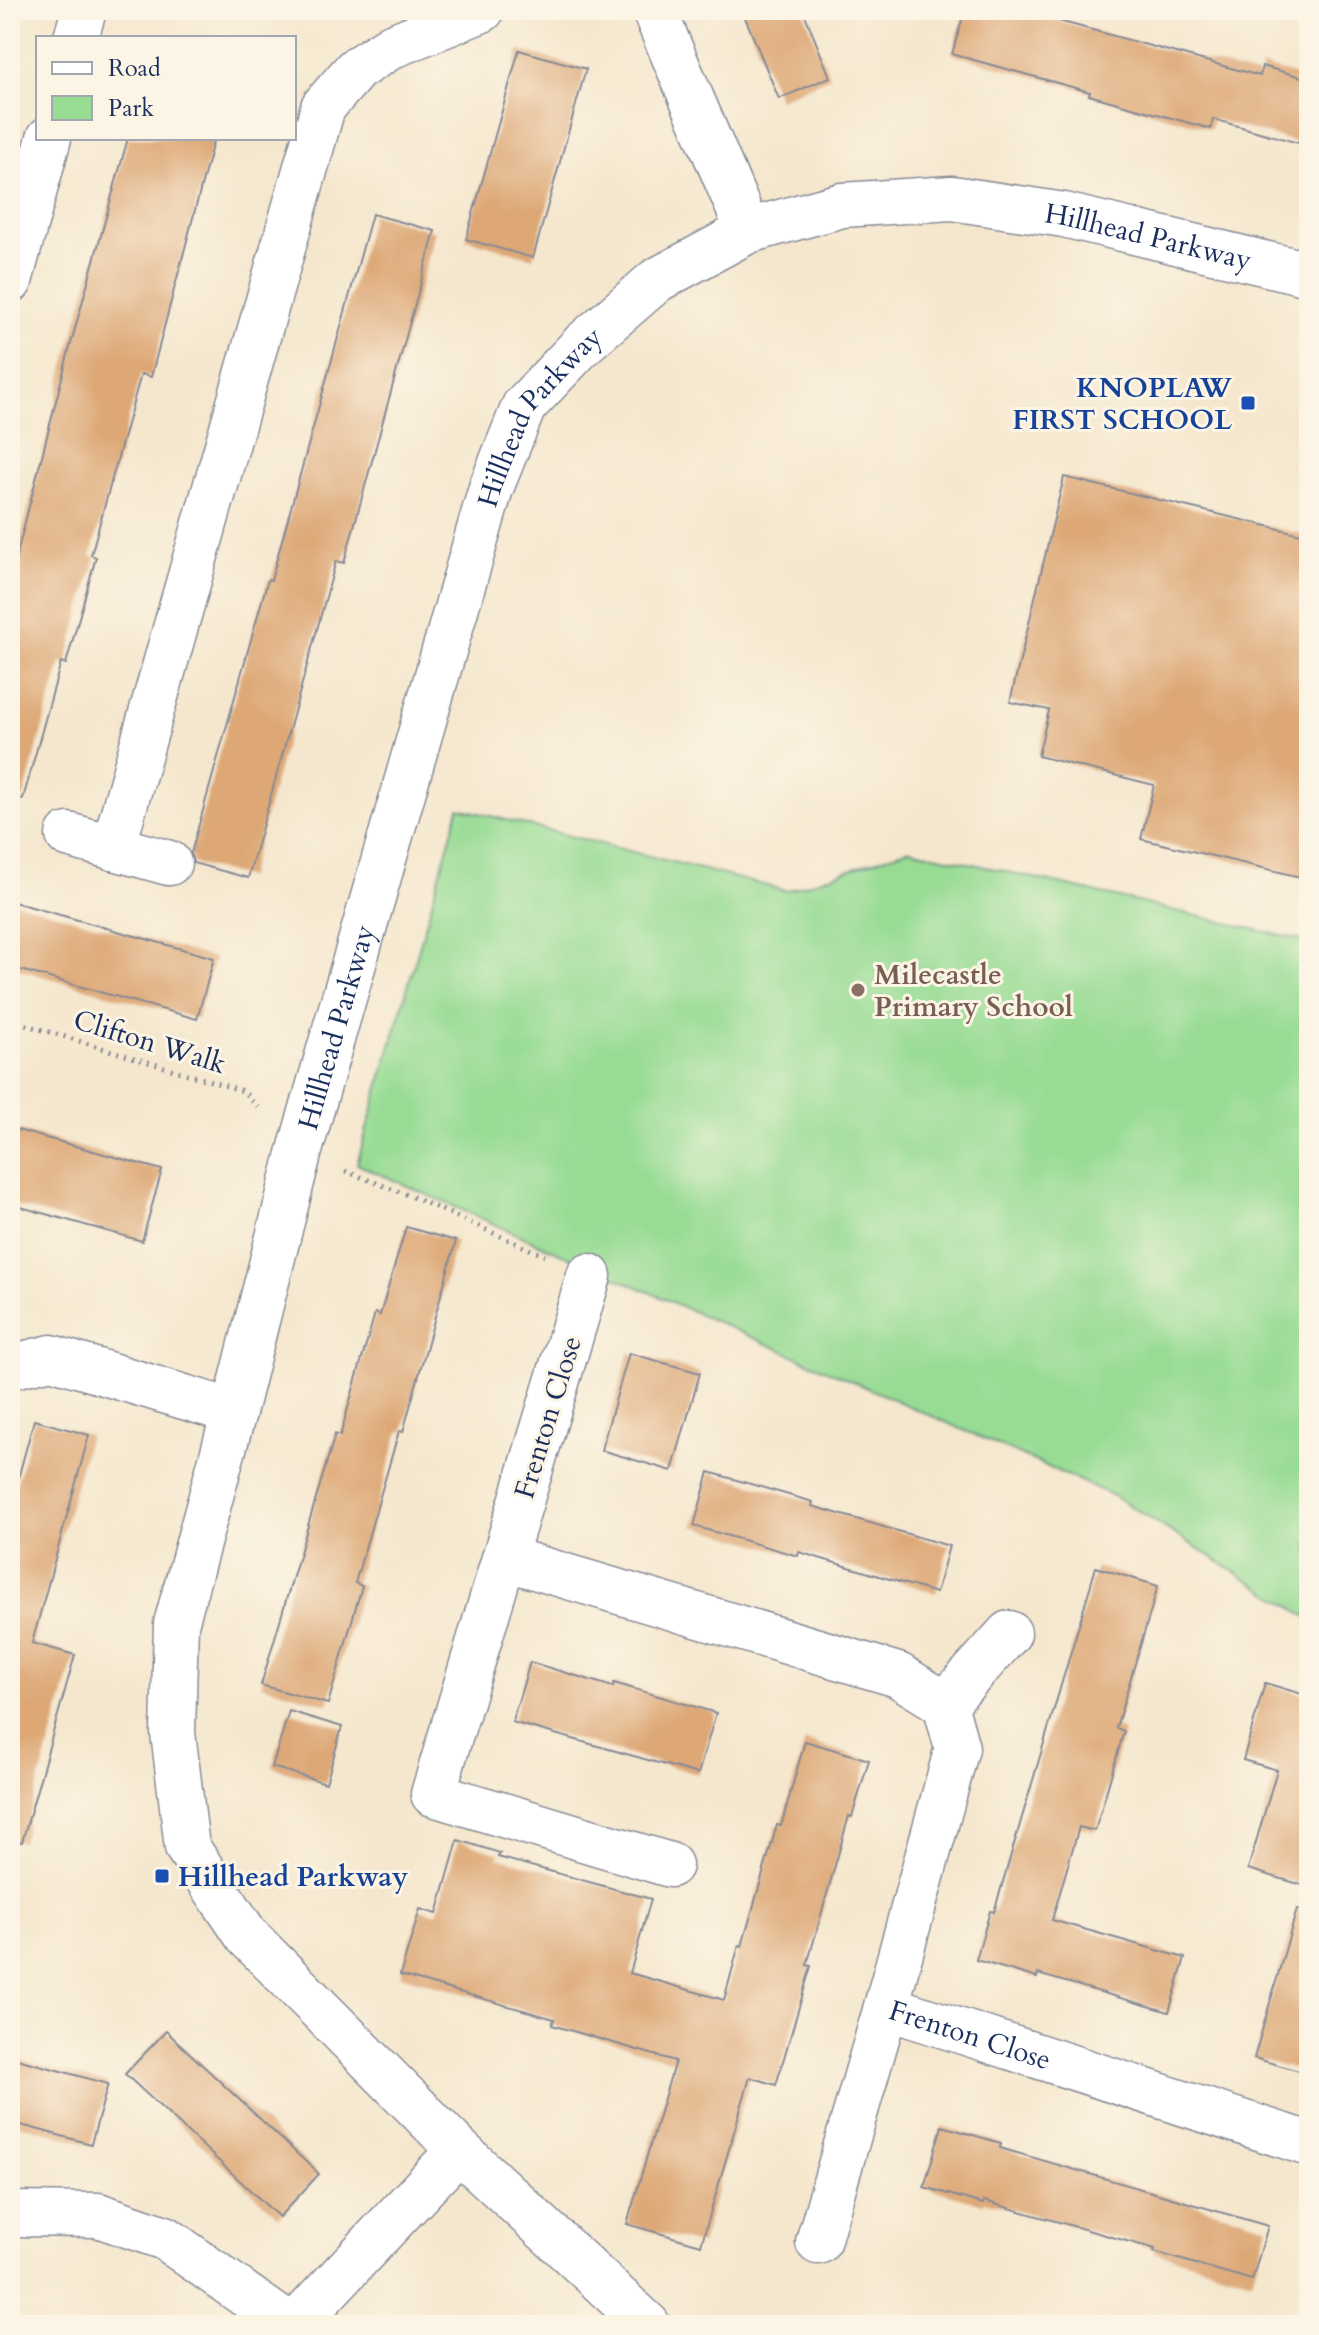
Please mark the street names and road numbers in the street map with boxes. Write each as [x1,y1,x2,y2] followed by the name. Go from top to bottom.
[1042,194,1256,280] street label: Hillhead Parkway
[469,318,610,512] street label: Hillhead Parkway
[289,920,384,1134] street label: Hillhead Parkway
[69,1001,231,1083] street label: Clifton Walk
[505,1331,591,1503] street label: Frenton Close
[884,1991,1056,2079] street label: Frenton Close

